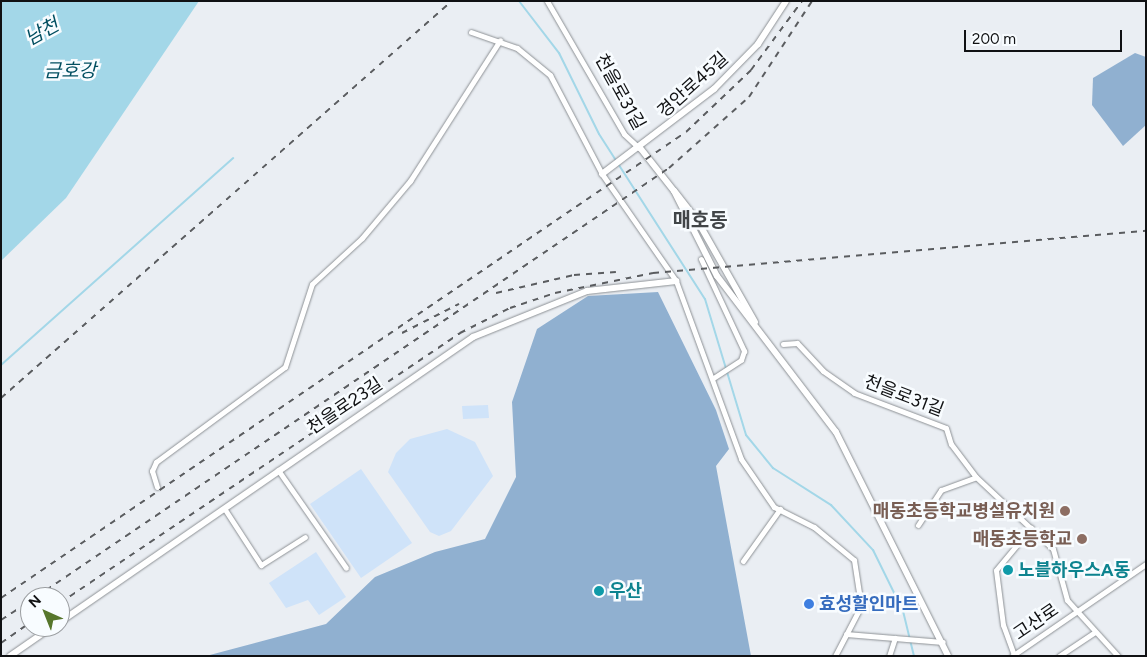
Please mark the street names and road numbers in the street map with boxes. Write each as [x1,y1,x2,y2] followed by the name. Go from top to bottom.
[653,48,733,122] street label: 경안로45길
[590,50,650,134] street label: 천을로31길
[861,371,947,421] street label: 천을로31길
[303,373,387,439] street label: 천을로23길
[1009,599,1063,645] street label: 고산로

